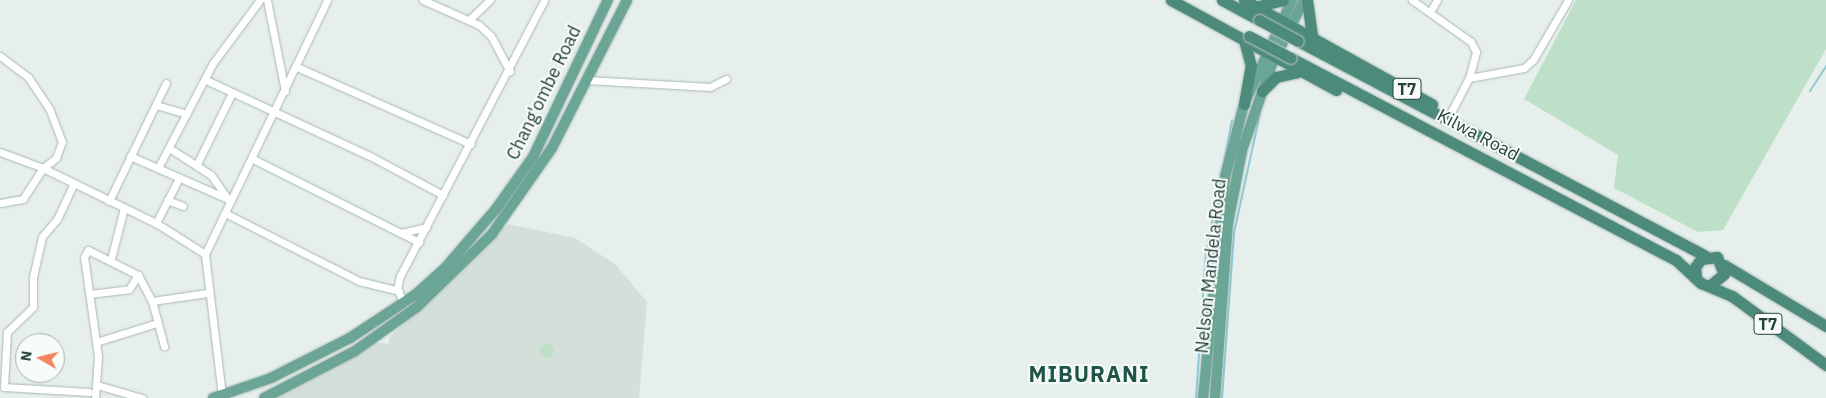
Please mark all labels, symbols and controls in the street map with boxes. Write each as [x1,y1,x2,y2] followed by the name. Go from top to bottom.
[502,22,586,164] street label: Chang'ombe Road
[1392,76,1422,102] road number: T7
[1433,104,1523,166] street label: Kilwa Road
[1191,177,1231,355] street label: Nelson Mandela Road
[1753,310,1783,338] road number: T7
[15,333,65,383] north arrow
[17,350,36,362] text: N
[1028,361,1150,387] district label: MIBURANI

